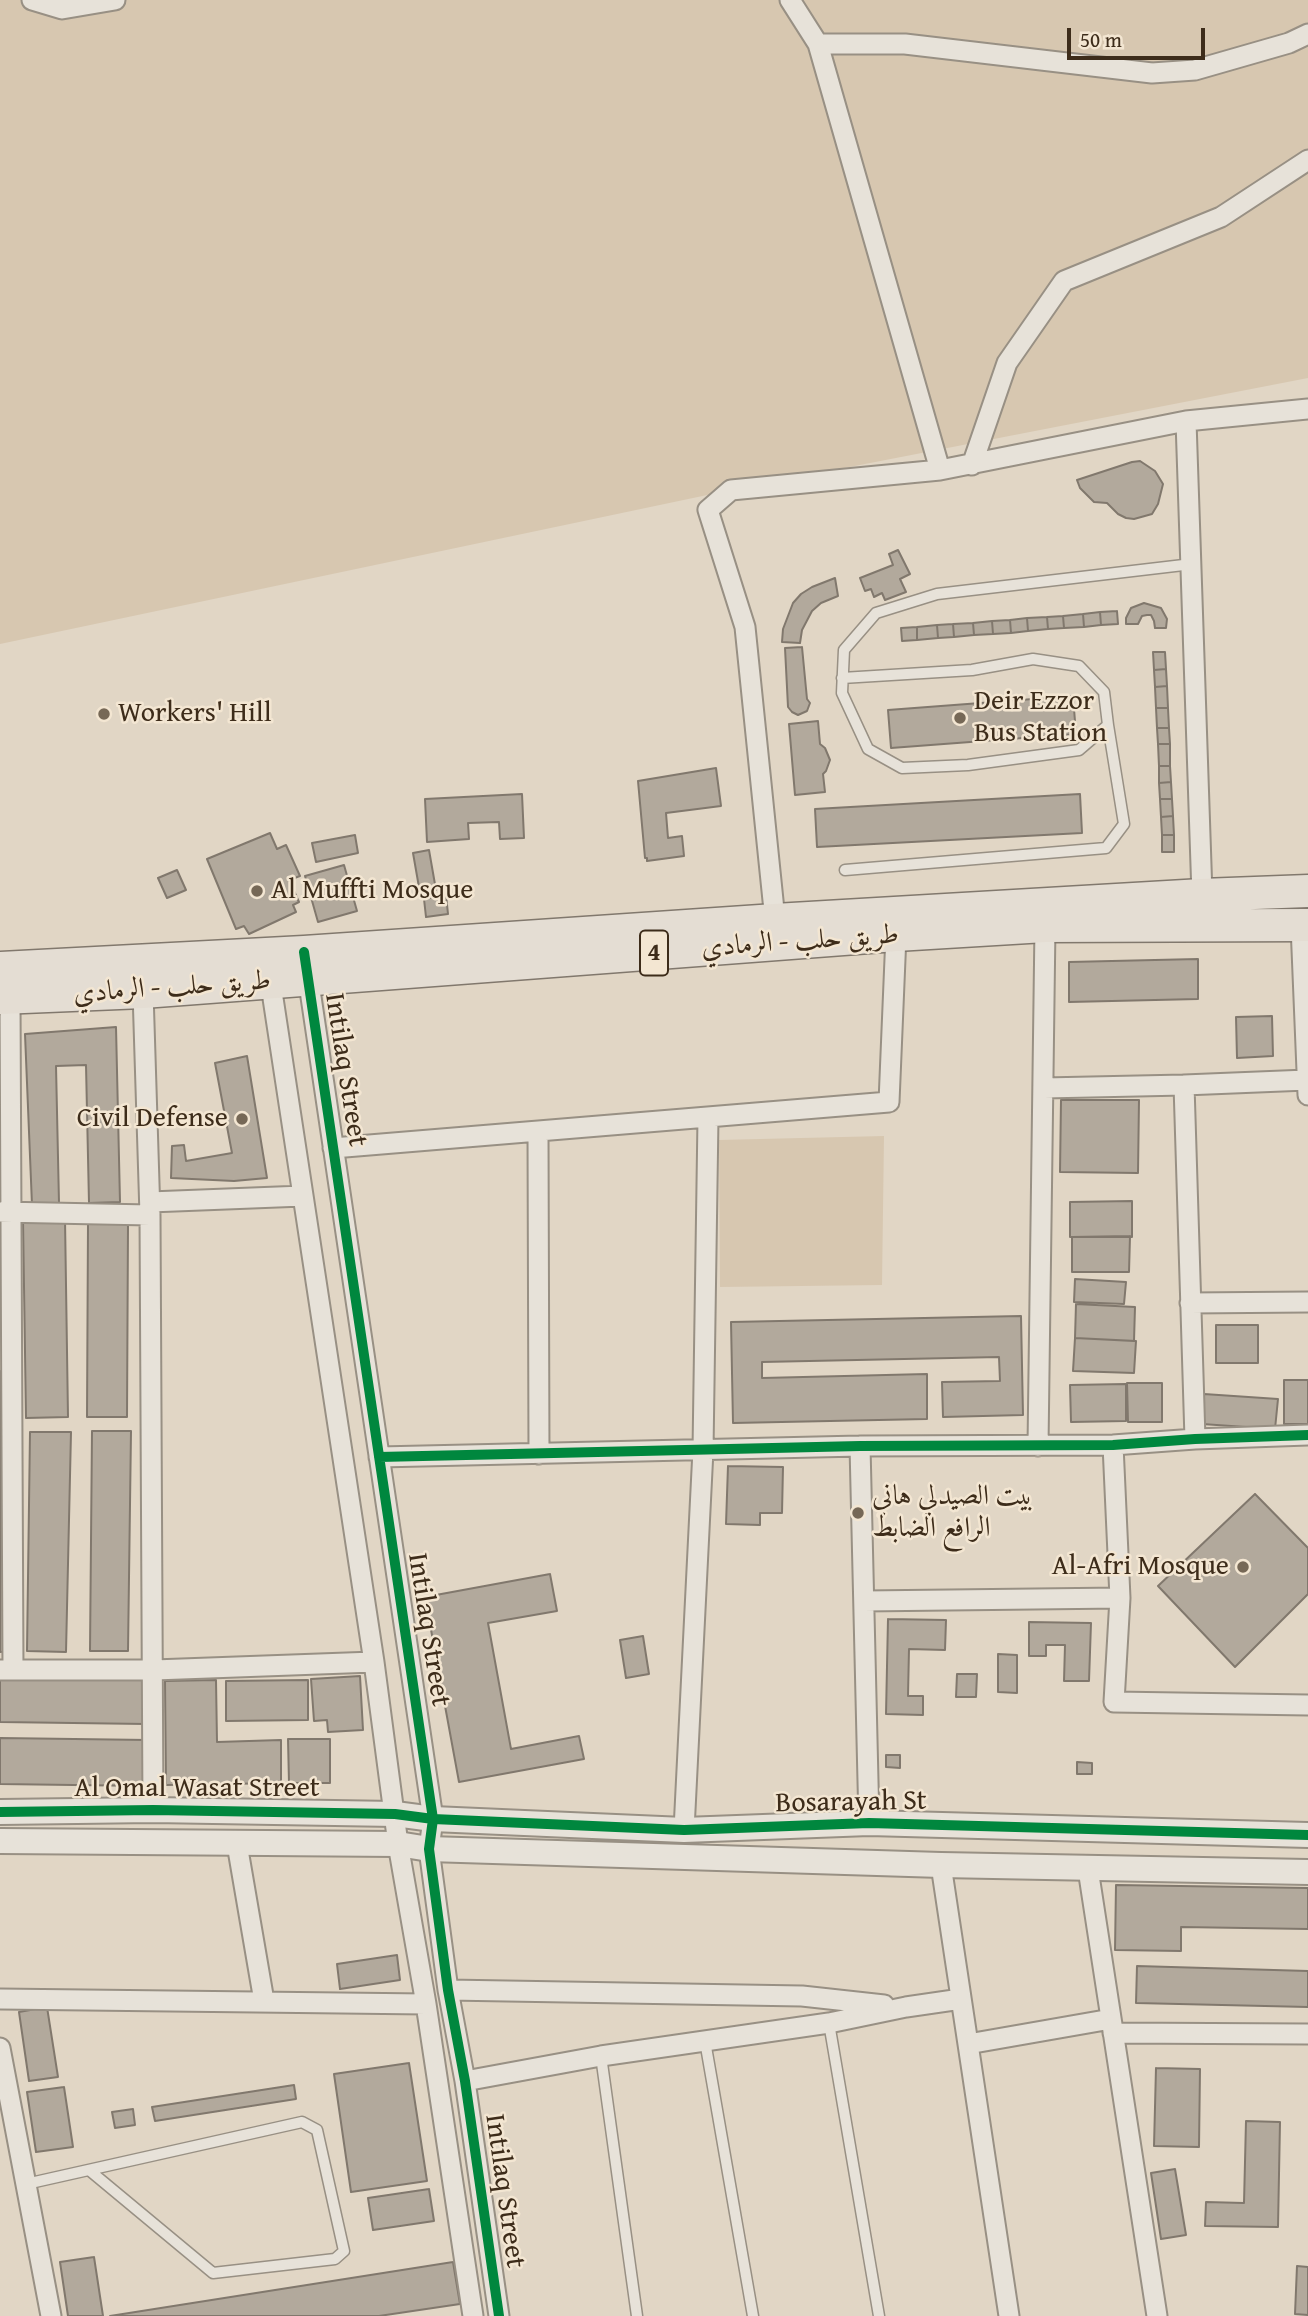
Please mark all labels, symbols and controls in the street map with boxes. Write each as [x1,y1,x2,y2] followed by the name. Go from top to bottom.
[1070,14,1208,58] scale bar
[1080,24,1122,55] text: 50 m
[974,685,1107,751] place label: Deir Ezzor Bus Station
[118,697,272,731] place label: Workers' Hill
[96,706,112,722] marker: Workers' Hill
[952,710,968,726] marker: Deir Ezzor Bus Station
[271,874,473,908] place label: Al Muffti Mosque
[249,883,265,899] marker: Al Muffti Mosque
[700,918,900,966] street label: طريق حلب - الرمادي
[640,930,668,976] road number: 4
[72,964,272,1012] street label: طريق حلب - الرمادي
[316,991,374,1149] street label: Intilaq Street
[77,1102,228,1136] place label: Civil Defense
[234,1111,250,1127] marker: Civil Defense
[872,1480,1033,1546] place label: بيت الصيدلي هاني الرافع الضابط
[850,1505,866,1521] marker: بيت الصيدلي هاني الرافع الضابط
[1052,1550,1229,1584] place label: Al-Afri Mosque
[399,1551,457,1709] street label: Intilaq Street
[1235,1559,1251,1575] marker: Al-Afri Mosque
[74,1772,320,1806] street label: Al Omal Wasat Street
[775,1785,927,1821] street label: Bosarayah St
[477,2112,531,2270] street label: Intilaq Street

